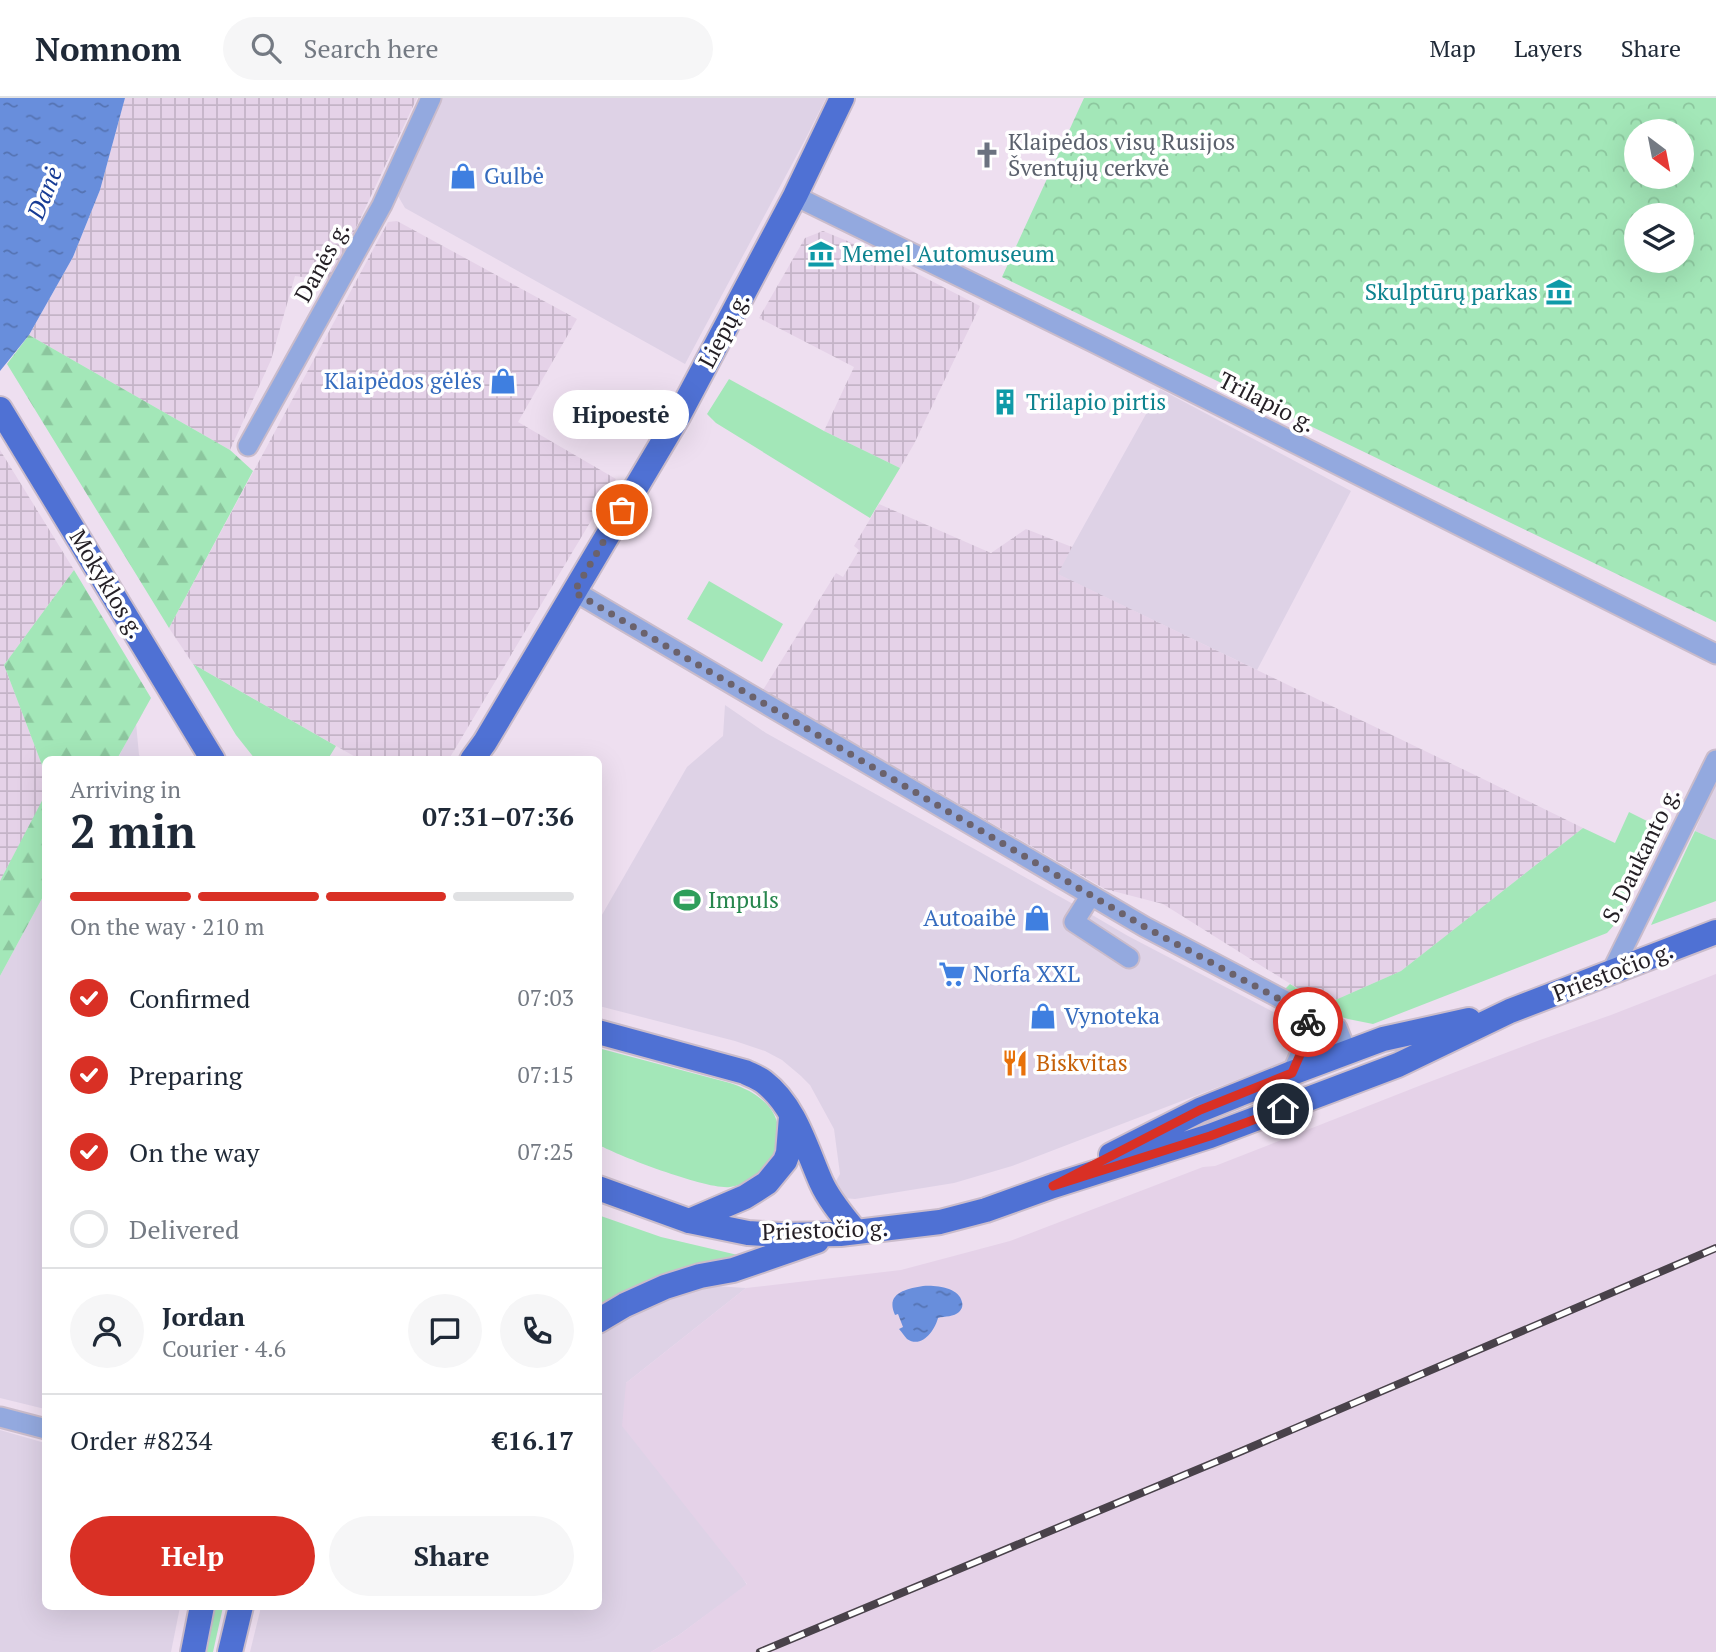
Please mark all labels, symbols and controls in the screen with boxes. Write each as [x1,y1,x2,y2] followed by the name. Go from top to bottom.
[223,17,713,80] search box
[35,27,181,70] text: Nomnom
[247,29,285,67] icon: search
[303,31,439,65] text: Search here
[1429,32,1476,64] text: Map
[1514,32,1583,64] text: Layers
[1621,32,1681,64] text: Share
[1624,119,1694,189] north arrow
[1624,119,1694,273] map controls
[1008,126,1235,183] place label: Klaipėdos visų Rusijos Šventųjų cerkvė
[972,140,1002,170] church icon: Klaipėdos visų Rusijos Šventųjų cerkvė
[484,160,544,191] place label: Gulbė
[448,161,478,191] shop icon: Gulbė
[19,162,69,225] water label: Danė
[1624,203,1694,273] button: layers
[287,216,356,307] street label: Danės g.
[842,238,1055,269] place label: Memel Automuseum
[806,239,836,269] museum icon: Memel Automuseum
[1365,276,1538,307] place label: Skulptūrų parkas
[1544,277,1574,307] museum icon: Skulptūrų parkas
[691,287,756,373] street label: Liepų g.
[1214,364,1321,439] street label: Trilapio g.
[324,365,482,396] place label: Klaipėdos gėlės
[488,366,518,396] shop icon: Klaipėdos gėlės
[1026,386,1166,417] place label: Trilapio pirtis
[990,387,1020,417] building icon: Trilapio pirtis
[554,391,690,440] callout: Hipoestė
[572,399,670,430] text: Hipoestė
[592,480,652,540] pin
[603,491,641,529] icon: bag
[63,524,152,644] street label: Mokyklos g.
[70,774,181,805] text: Arriving in
[1594,782,1687,928] street label: S. Daukanto g.
[422,799,574,833] text: 07:31–07:36
[70,800,196,861] text: 2 min
[708,884,779,915] place label: Impuls
[672,885,702,915] sports icon: Impuls
[923,902,1016,933] place label: Autoaibė
[1022,903,1052,933] shop icon: Autoaibė
[70,911,264,942] text: On the way · 210 m
[1548,934,1678,1009] street label: Priestočio g.
[973,958,1080,989] place label: Norfa XXL
[937,959,967,989] supermarket icon: Norfa XXL
[70,979,108,1017] icon: check
[129,981,250,1015] text: Confirmed
[517,982,574,1013] text: 07:03
[1273,987,1343,1057] courier
[1064,1000,1161,1031] place label: Vynoteka
[1028,1001,1058,1031] shop icon: Vynoteka
[1289,1003,1327,1041] icon: bike
[1036,1047,1128,1078] place label: Biskvitas
[1000,1048,1030,1078] restaurant icon: Biskvitas
[70,1056,108,1094] icon: check
[129,1058,242,1092] text: Preparing
[517,1059,574,1090] text: 07:15
[1253,1079,1313,1139] pin
[1264,1090,1302,1128] icon: home
[70,1133,108,1171] icon: check
[129,1135,260,1169] text: On the way
[517,1136,574,1167] text: 07:25
[129,1212,239,1246] text: Delivered
[761,1212,889,1247] street label: Priestočio g.
[70,1294,144,1368] button: person
[408,1294,482,1368] button: chat
[500,1294,574,1368] button: phone
[162,1299,245,1333] text: Jordan
[162,1333,286,1364] text: Courier · 4.6
[70,1423,212,1457] text: Order #8234
[493,1423,574,1457] text: €16.17
[70,1516,315,1596] button: Help
[329,1516,574,1596] button: Share

